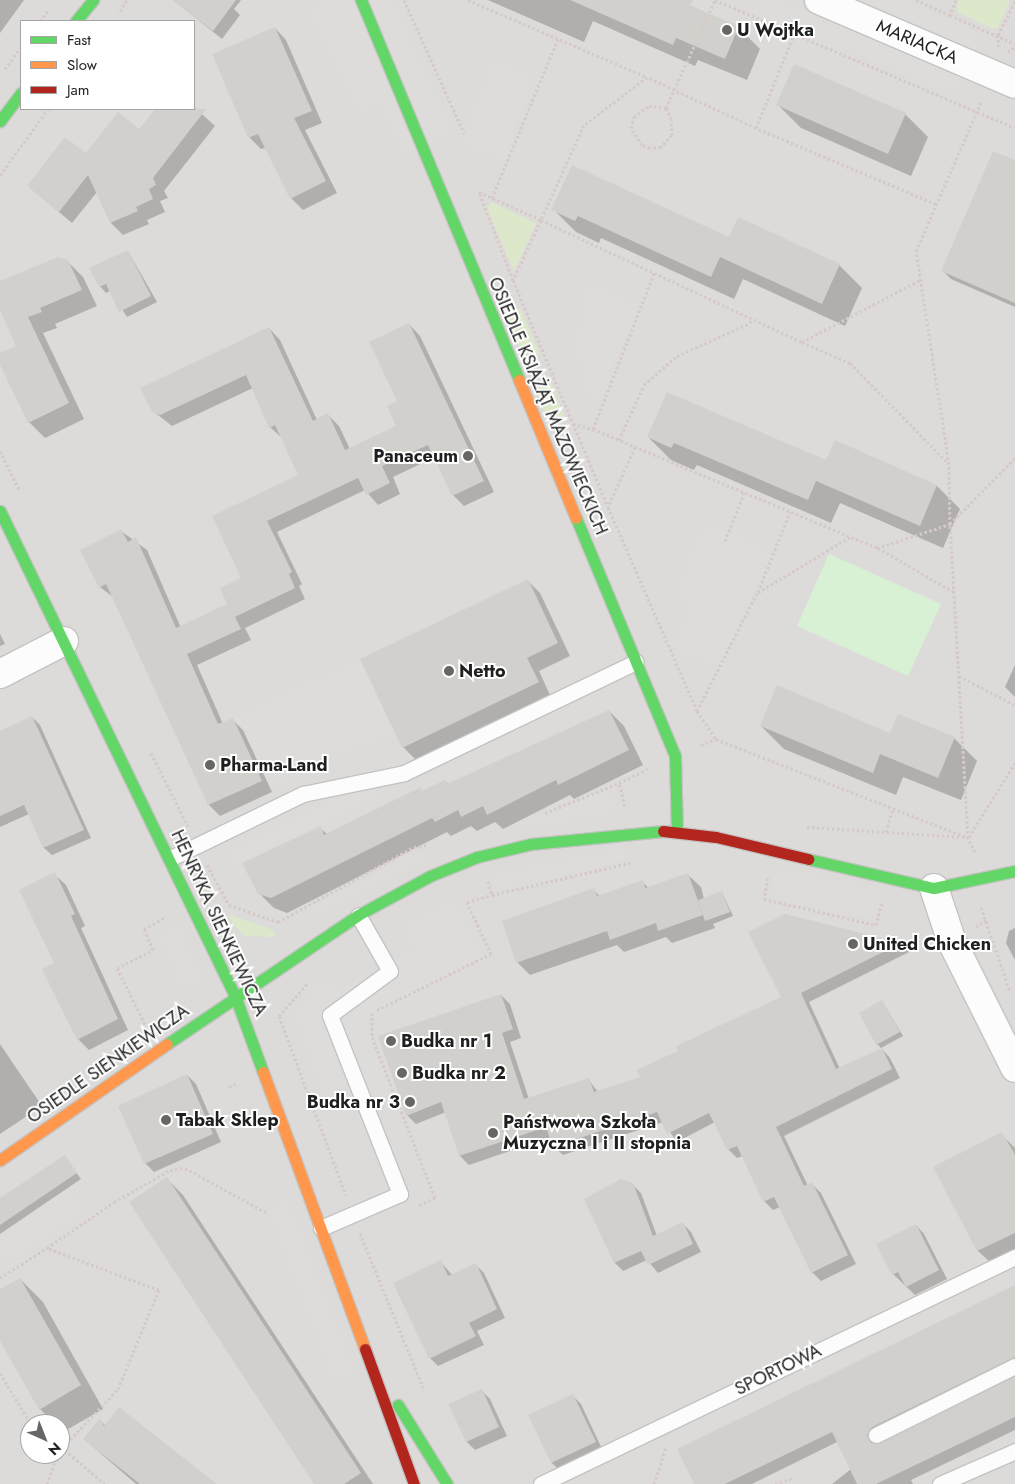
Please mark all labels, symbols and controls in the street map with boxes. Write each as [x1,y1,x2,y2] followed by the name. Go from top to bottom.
[873,15,961,69] street label: MARIACKA
[737,19,814,41] place label: U Wojtka
[20,20,195,110] legend
[721,24,733,36] marker: U Wojtka
[67,29,91,51] text: Fast
[67,54,97,76] text: Slow
[67,79,90,101] text: Jam
[484,274,612,538] street label: OSIEDLE KSIĄŻĄT MAZOWIECKICH
[373,445,458,467] place label: Panaceum
[462,450,474,462] marker: Panaceum
[459,660,506,682] place label: Netto
[443,665,455,677] marker: Netto
[220,754,328,776] place label: Pharma-Land
[204,759,216,771] marker: Pharma-Land
[166,826,272,1020] street label: HENRYKA SIENKIEWICZA
[863,933,991,955] place label: United Chicken
[847,938,859,950] marker: United Chicken
[23,1000,193,1128] street label: OSIEDLE SIENKIEWICZA
[401,1030,492,1052] place label: Budka nr 1
[385,1035,397,1047] marker: Budka nr 1
[412,1062,506,1084] place label: Budka nr 2
[396,1067,408,1079] marker: Budka nr 2
[307,1091,400,1113] place label: Budka nr 3
[404,1096,416,1108] marker: Budka nr 3
[176,1109,279,1131] place label: Tabak Sklep
[503,1112,691,1154] place label: Państwowa Szkoła Muzyczna I i II stopnia
[160,1114,172,1126] marker: Tabak Sklep
[487,1127,499,1139] marker: Państwowa Szkoła Muzyczna I i II stopnia
[731,1340,825,1400] street label: SPORTOWA
[20,1414,70,1464] north arrow
[44,1438,66,1460] text: N

